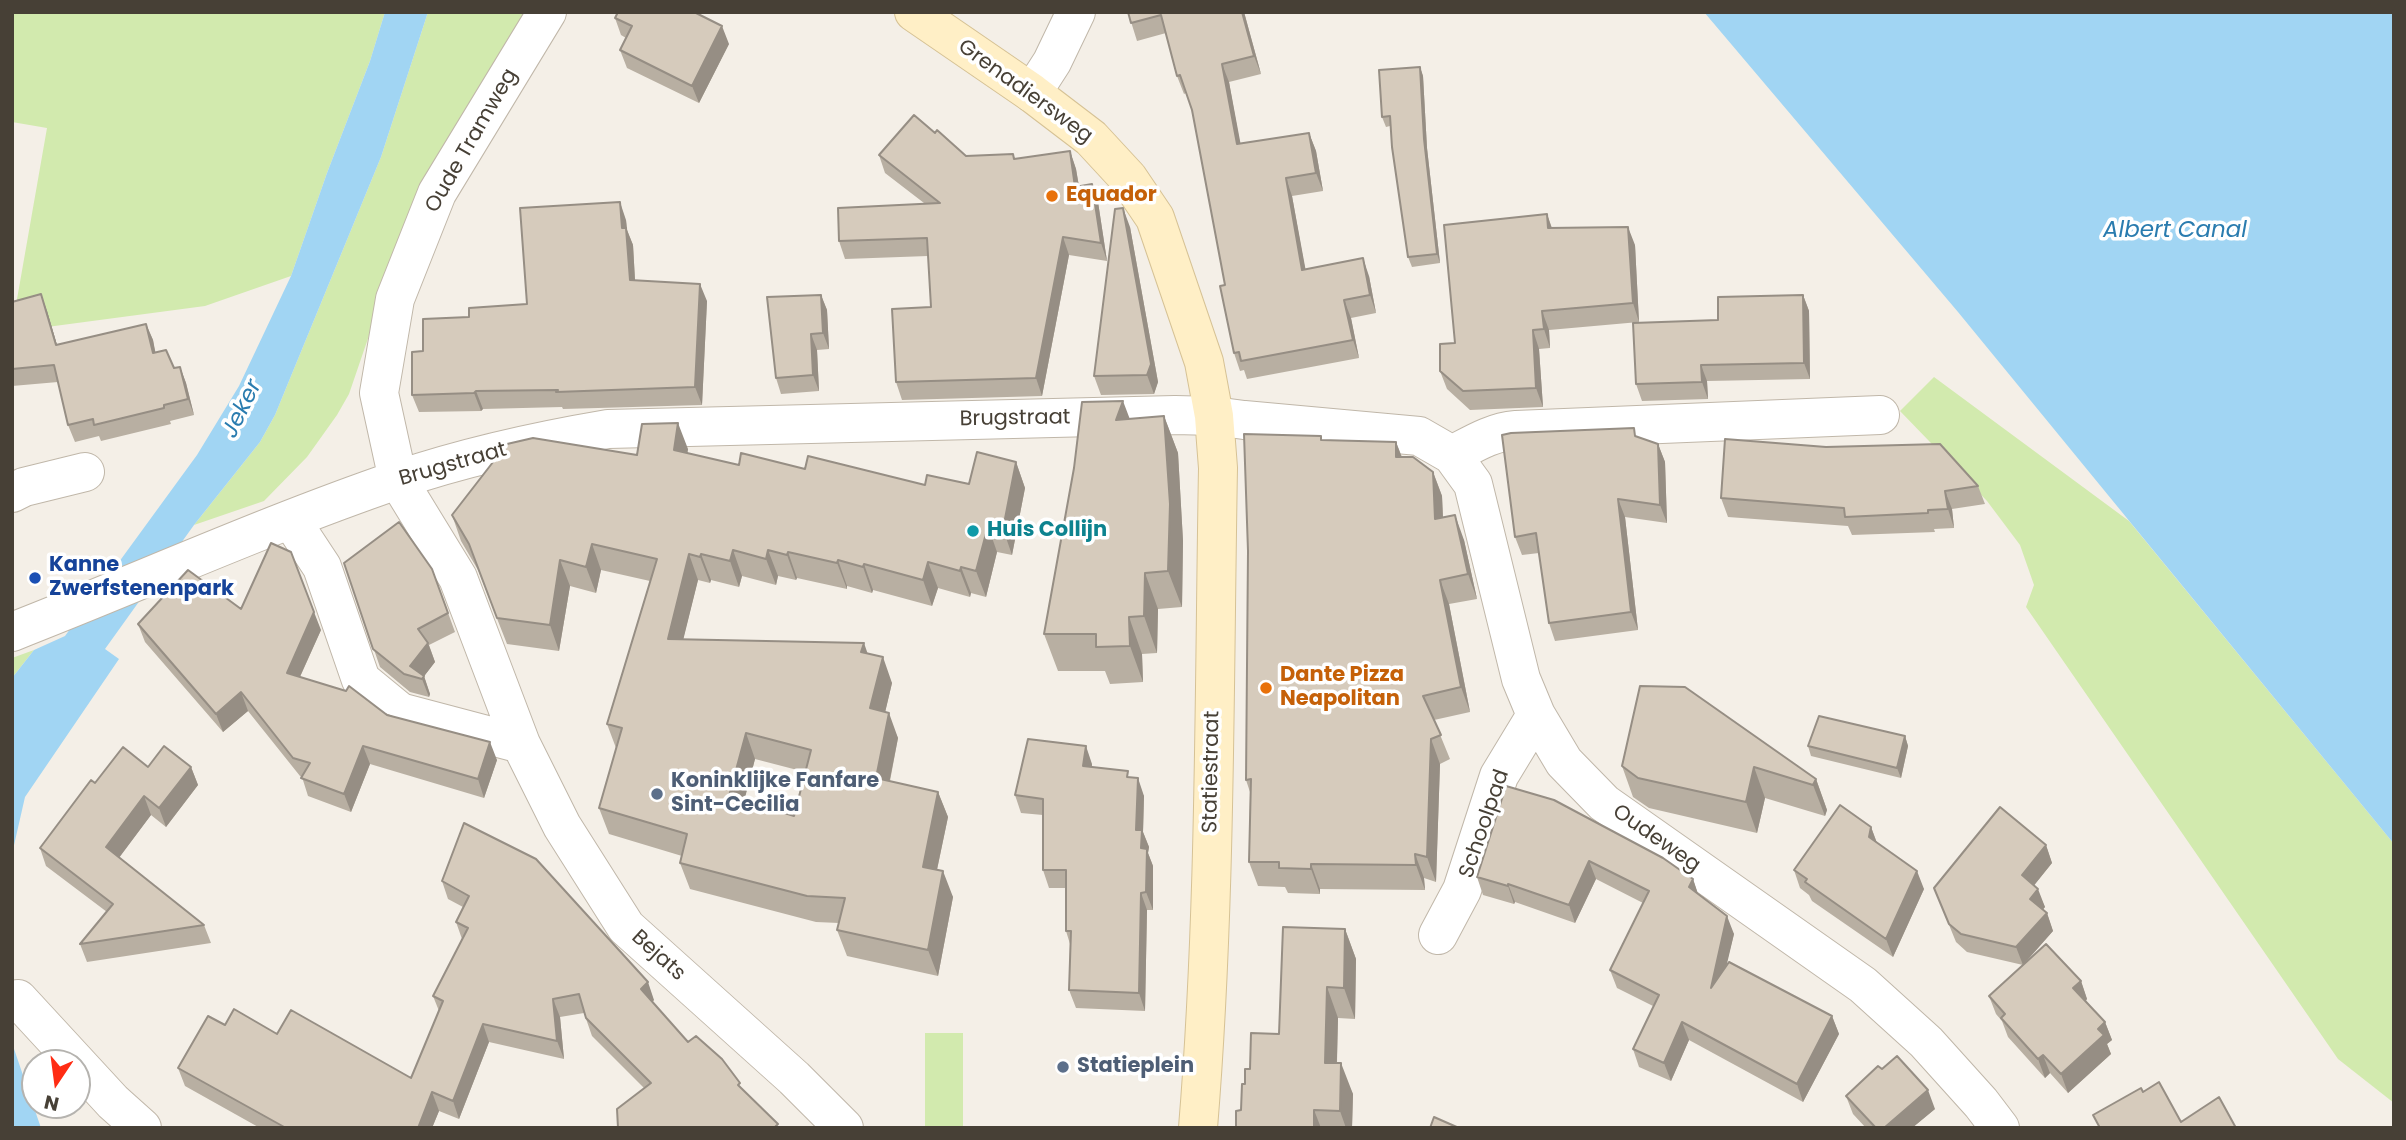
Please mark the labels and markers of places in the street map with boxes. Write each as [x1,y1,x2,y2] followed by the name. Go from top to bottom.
[1066,183,1157,209] place label: Equador
[1044,188,1060,204] marker: Equador
[987,518,1107,544] place label: Huis Collijn
[965,523,981,539] marker: Huis Collijn
[49,553,234,603] place label: Kanne Zwerfstenenpark
[27,570,43,586] marker: Kanne Zwerfstenenpark
[1280,663,1404,713] place label: Dante Pizza Neapolitan
[1258,680,1274,696] marker: Dante Pizza Neapolitan
[671,769,879,819] place label: Koninklijke Fanfare Sint-Cecilia
[649,786,665,802] marker: Koninklijke Fanfare Sint-Cecilia
[1077,1054,1194,1080] place label: Statieplein
[1055,1059,1071,1075] marker: Statieplein

